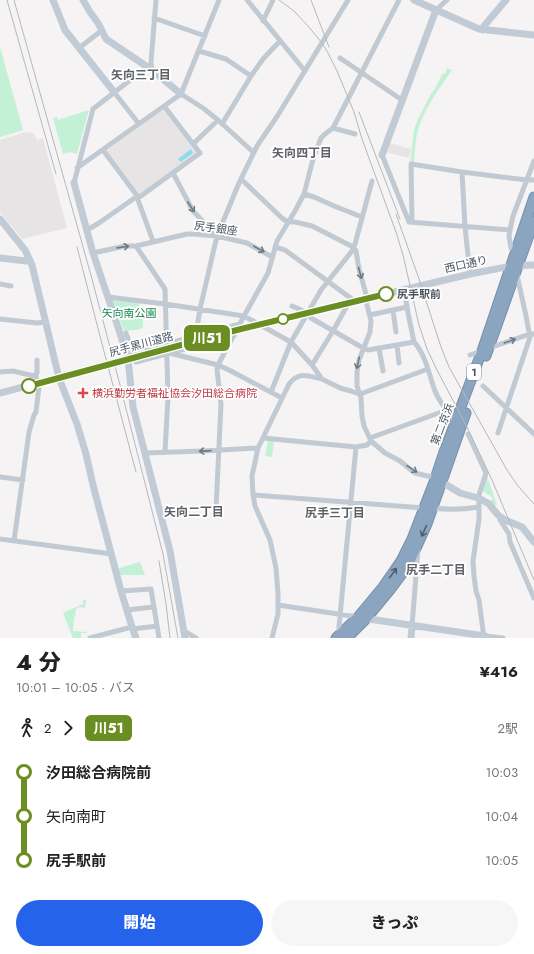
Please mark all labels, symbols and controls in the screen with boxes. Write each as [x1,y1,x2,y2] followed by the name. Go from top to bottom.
[111,66,171,84] district label: 矢向三丁目
[272,144,332,162] district label: 矢向四丁目
[187,202,195,213] one-way arrow
[193,217,239,239] street label: 尻手銀座
[116,243,129,251] one-way arrow
[253,246,265,254] one-way arrow
[443,251,489,277] street label: 西口通り
[357,266,365,279] one-way arrow
[378,286,394,302] marker: 尻手駅前
[397,286,441,302] place label: 尻手駅前
[102,305,157,321] park label: 矢向南公園
[277,313,289,325] unlabelled marker
[184,325,230,351] line badge: 川51
[107,328,175,360] street label: 尻手黒川道路
[192,328,222,348] text: 川51
[503,336,515,344] one-way arrow
[354,356,362,369] one-way arrow
[467,364,481,380] road number: 1
[21,378,37,394] unlabelled marker
[92,385,257,401] place label: 横浜勤労者福祉協会汐田総合病院
[77,387,89,399] marker: 横浜勤労者福祉協会汐田総合病院
[427,401,457,447] street label: 第二京浜
[199,447,212,454] one-way arrow
[406,465,417,474] one-way arrow
[164,503,224,521] district label: 矢向二丁目
[305,504,365,522] district label: 尻手三丁目
[420,525,427,537] one-way arrow
[406,561,466,579] district label: 尻手二丁目
[389,568,397,579] one-way arrow
[16,646,61,678] text: 4 分
[480,661,518,683] text: ¥416
[16,678,135,697] text: 10:01 – 10:05 · バス
[16,717,38,739] icon: walk
[57,717,79,739] icon: forward
[93,718,124,738] text: 川51
[44,719,51,738] text: 2
[498,719,518,738] text: 2駅
[46,762,151,784] text: 汐田総合病院前
[486,763,518,782] text: 10:03
[46,806,106,828] text: 矢向南町
[485,807,518,826] text: 10:04
[46,850,106,872] text: 尻手駅前
[485,851,518,870] text: 10:05
[16,900,263,946] button: 開始
[271,900,518,946] button: きっぷ

